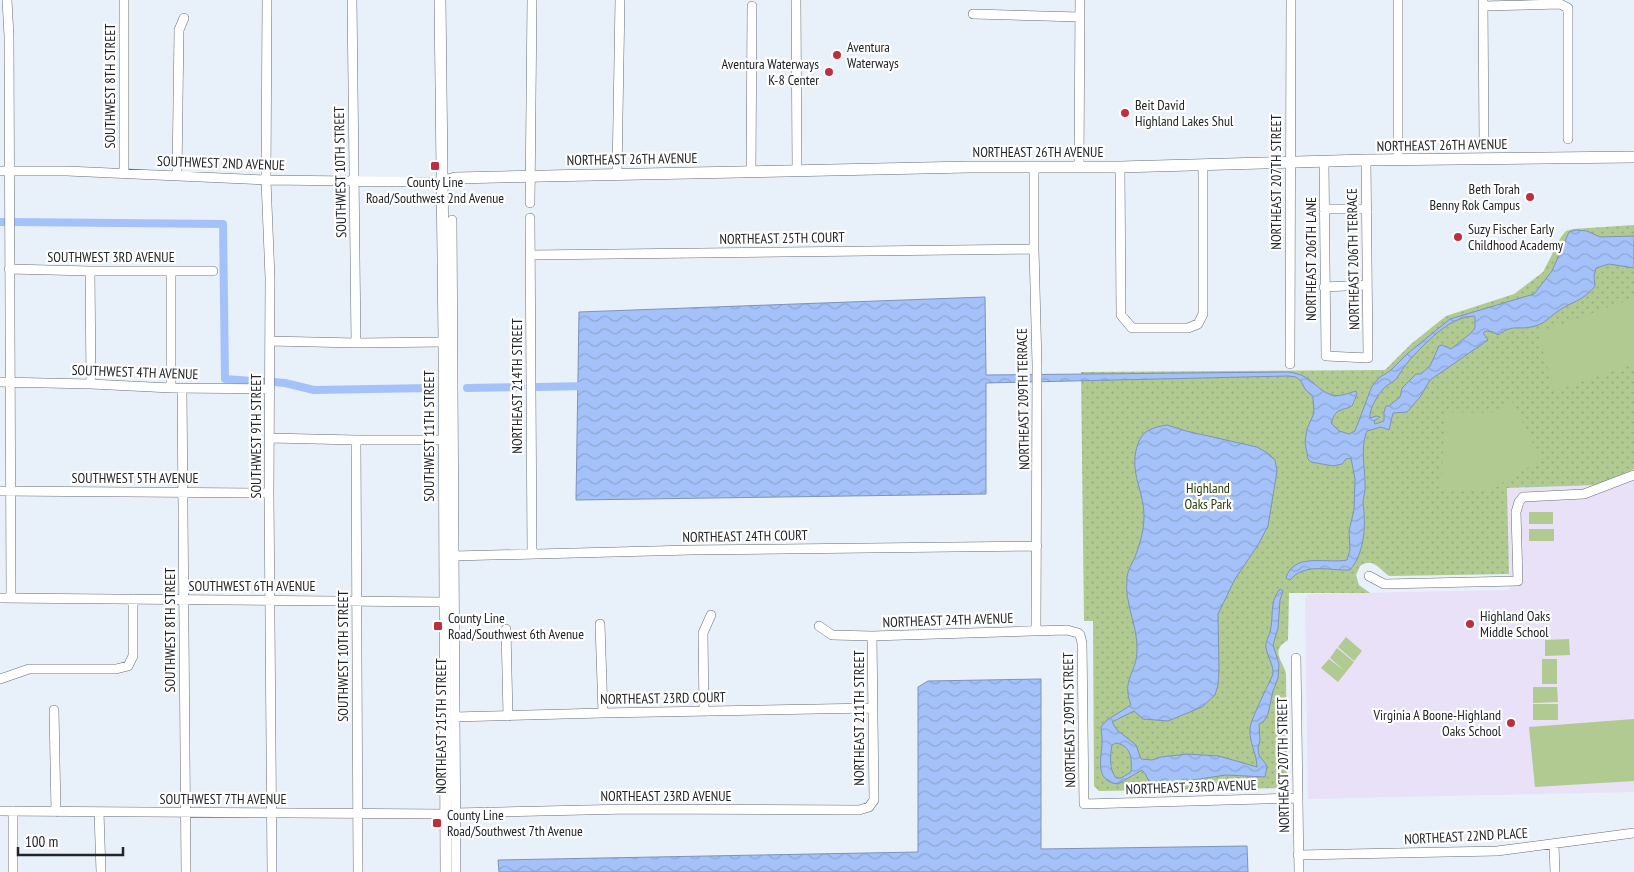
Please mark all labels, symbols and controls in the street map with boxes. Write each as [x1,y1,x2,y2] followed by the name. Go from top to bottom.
[101,23,119,149] street label: SOUTHWEST 8TH STREET
[847,38,899,72] place label: Aventura Waterways
[831,49,843,61] marker: Aventura Waterways
[722,55,819,89] place label: Aventura Waterways K-8 Center
[823,66,835,78] marker: Aventura Waterways K-8 Center
[1135,96,1234,130] place label: Beit David Highland Lakes Shul
[330,105,350,238] street label: SOUTHWEST 10TH STREET
[1119,107,1131,119] marker: Beit David Highland Lakes Shul
[1267,114,1285,250] street label: NORTHEAST 207TH STREET
[1376,135,1508,155] street label: NORTHEAST 26TH AVENUE
[973,143,1103,161] street label: NORTHEAST 26TH AVENUE
[566,149,698,169] street label: NORTHEAST 26TH AVENUE
[157,152,285,174] street label: SOUTHWEST 2ND AVENUE
[429,160,441,172] marker: County Line Road/Southwest 2nd Avenue
[366,173,504,207] place label: County Line Road/Southwest 2nd Avenue
[1429,180,1520,214] place label: Beth Torah Benny Rok Campus
[1343,188,1363,330] street label: NORTHEAST 206TH TERRACE
[1524,191,1536,203] marker: Beth Torah Benny Rok Campus
[1302,197,1320,321] street label: NORTHEAST 206TH LANE
[1468,220,1564,254] place label: Suzy Fischer Early Childhood Academy
[719,228,845,248] street label: NORTHEAST 25TH COURT
[1452,231,1464,243] marker: Suzy Fischer Early Childhood Academy
[47,248,175,266] street label: SOUTHWEST 3RD AVENUE
[508,318,526,454] street label: NORTHEAST 214TH STREET
[1013,328,1033,470] street label: NORTHEAST 209TH TERRACE
[71,361,199,383] street label: SOUTHWEST 4TH AVENUE
[420,370,438,502] street label: SOUTHWEST 11TH STREET
[247,373,265,499] street label: SOUTHWEST 9TH STREET
[72,469,198,487] street label: SOUTHWEST 5TH AVENUE
[1184,479,1232,513] park label: Highland Oaks Park
[682,526,808,546] street label: NORTHEAST 24TH COURT
[161,567,179,693] street label: SOUTHWEST 8TH STREET
[189,577,315,595] street label: SOUTHWEST 6TH AVENUE
[334,590,352,722] street label: SOUTHWEST 10TH STREET
[1480,607,1551,641] place label: Highland Oaks Middle School
[448,609,584,643] place label: County Line Road/Southwest 6th Avenue
[882,609,1014,631] street label: NORTHEAST 24TH AVENUE
[1464,618,1476,630] marker: Highland Oaks Middle School
[432,620,444,632] marker: County Line Road/Southwest 6th Avenue
[850,650,868,786] street label: NORTHEAST 211TH STREET
[1059,651,1079,788] street label: NORTHEAST 209TH STREET
[432,658,450,794] street label: NORTHEAST 215TH STREET
[600,688,727,708] street label: NORTHEAST 23RD COURT
[1273,696,1293,833] street label: NORTHEAST 207TH STREET
[1373,706,1502,740] place label: Virginia A Boone-Highland Oaks School
[1505,717,1517,729] marker: Virginia A Boone-Highland Oaks School
[1125,776,1257,798] street label: NORTHEAST 23RD AVENUE
[600,787,732,805] street label: NORTHEAST 23RD AVENUE
[160,790,286,808] street label: SOUTHWEST 7TH AVENUE
[447,806,583,840] place label: County Line Road/Southwest 7th Avenue
[431,817,443,829] marker: County Line Road/Southwest 7th Avenue
[18,824,122,856] scale bar
[1404,824,1528,848] street label: NORTHEAST 22ND PLACE
[25,832,58,851] text: 100 m

